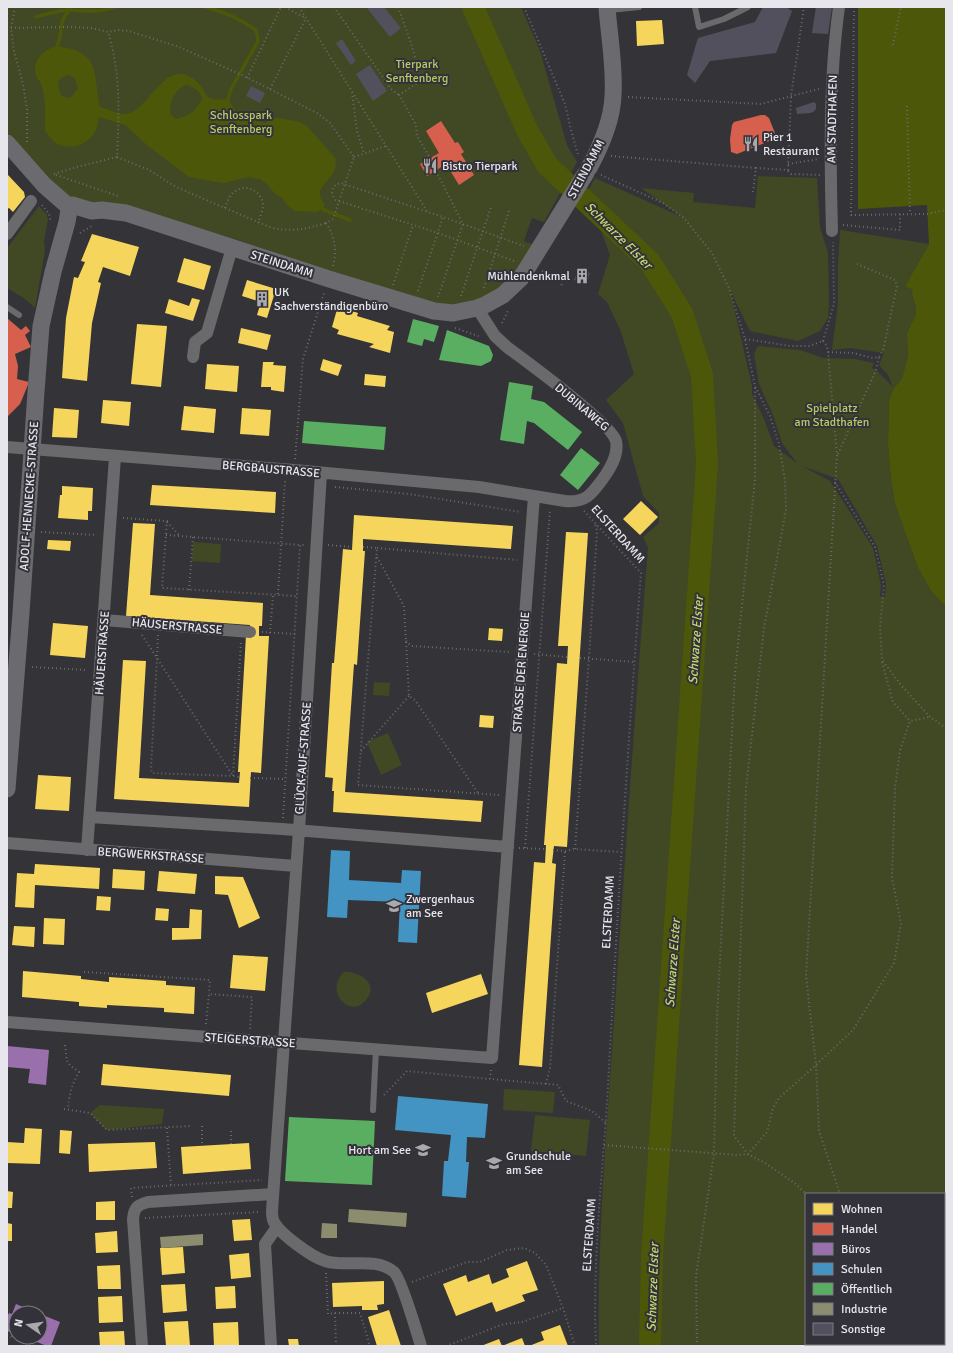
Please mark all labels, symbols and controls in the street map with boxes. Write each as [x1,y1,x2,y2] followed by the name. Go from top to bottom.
[386,57,448,86] park label: Tierpark Senftenberg
[824,75,841,163] street label: AM STADTHAFEN
[210,108,272,137] park label: Schlosspark Senftenberg
[763,130,819,159] place label: Pier 1 Restaurant
[742,135,760,153] restaurant icon: Pier 1 Restaurant
[565,137,608,201] street label: STEINDAMM
[421,157,439,175] restaurant icon: Bistro Tierpark
[442,159,518,174] place label: Bistro Tierpark
[581,199,657,274] water label: Schwarze Elster
[249,247,315,282] street label: STEINDAMM
[573,267,591,285] building icon: Mühlendenkmal
[487,269,570,284] place label: Mühlendenkmal
[274,285,388,314] place label: UK Sachverständigenbüro
[253,290,271,308] building icon: UK Sachverständigenbüro
[551,380,612,434] street label: DUBINAWEG
[795,401,869,430] park label: Spielplatz am Stadthafen
[17,421,42,571] street label: ADOLF-HENNECKE-STRASSE
[221,458,321,481] street label: BERGBAUSTRASSE
[587,502,648,567] street label: ELSTERDAMM
[685,593,707,685] water label: Schwarze Elster
[92,610,113,696] street label: HÄUERSTRASSE
[510,611,533,733] street label: STRASSE DER ENERGIE
[131,615,223,638] street label: HÄUSERSTRASSE
[292,701,315,815] street label: GLÜCK-AUF-STRASSE
[97,844,205,867] street label: BERGWERKSTRASSE
[599,875,618,949] street label: ELSTERDAMM
[406,892,474,921] place label: Zwergenhaus am See
[385,897,403,915] school or university icon: Zwergenhaus am See
[662,916,684,1008] water label: Schwarze Elster
[204,1030,296,1051] street label: STEIGERSTRASSE
[414,1141,432,1159] school or university icon: Hort am See
[348,1143,411,1158] place label: Hort am See
[506,1149,571,1178] place label: Grundschule am See
[485,1154,503,1172] school or university icon: Grundschule am See
[805,1193,945,1345] legend
[579,1198,600,1272] street label: ELSTERDAMM
[841,1202,883,1217] text: Wohnen
[841,1222,878,1237] text: Handel
[643,1240,663,1332] water label: Schwarze Elster
[841,1242,871,1257] text: Büros
[841,1262,882,1277] text: Schulen
[841,1282,892,1297] text: Öffentlich
[841,1302,887,1317] text: Industrie
[8,1305,48,1345] north arrow
[12,1318,26,1328] text: N
[841,1322,886,1337] text: Sonstige

